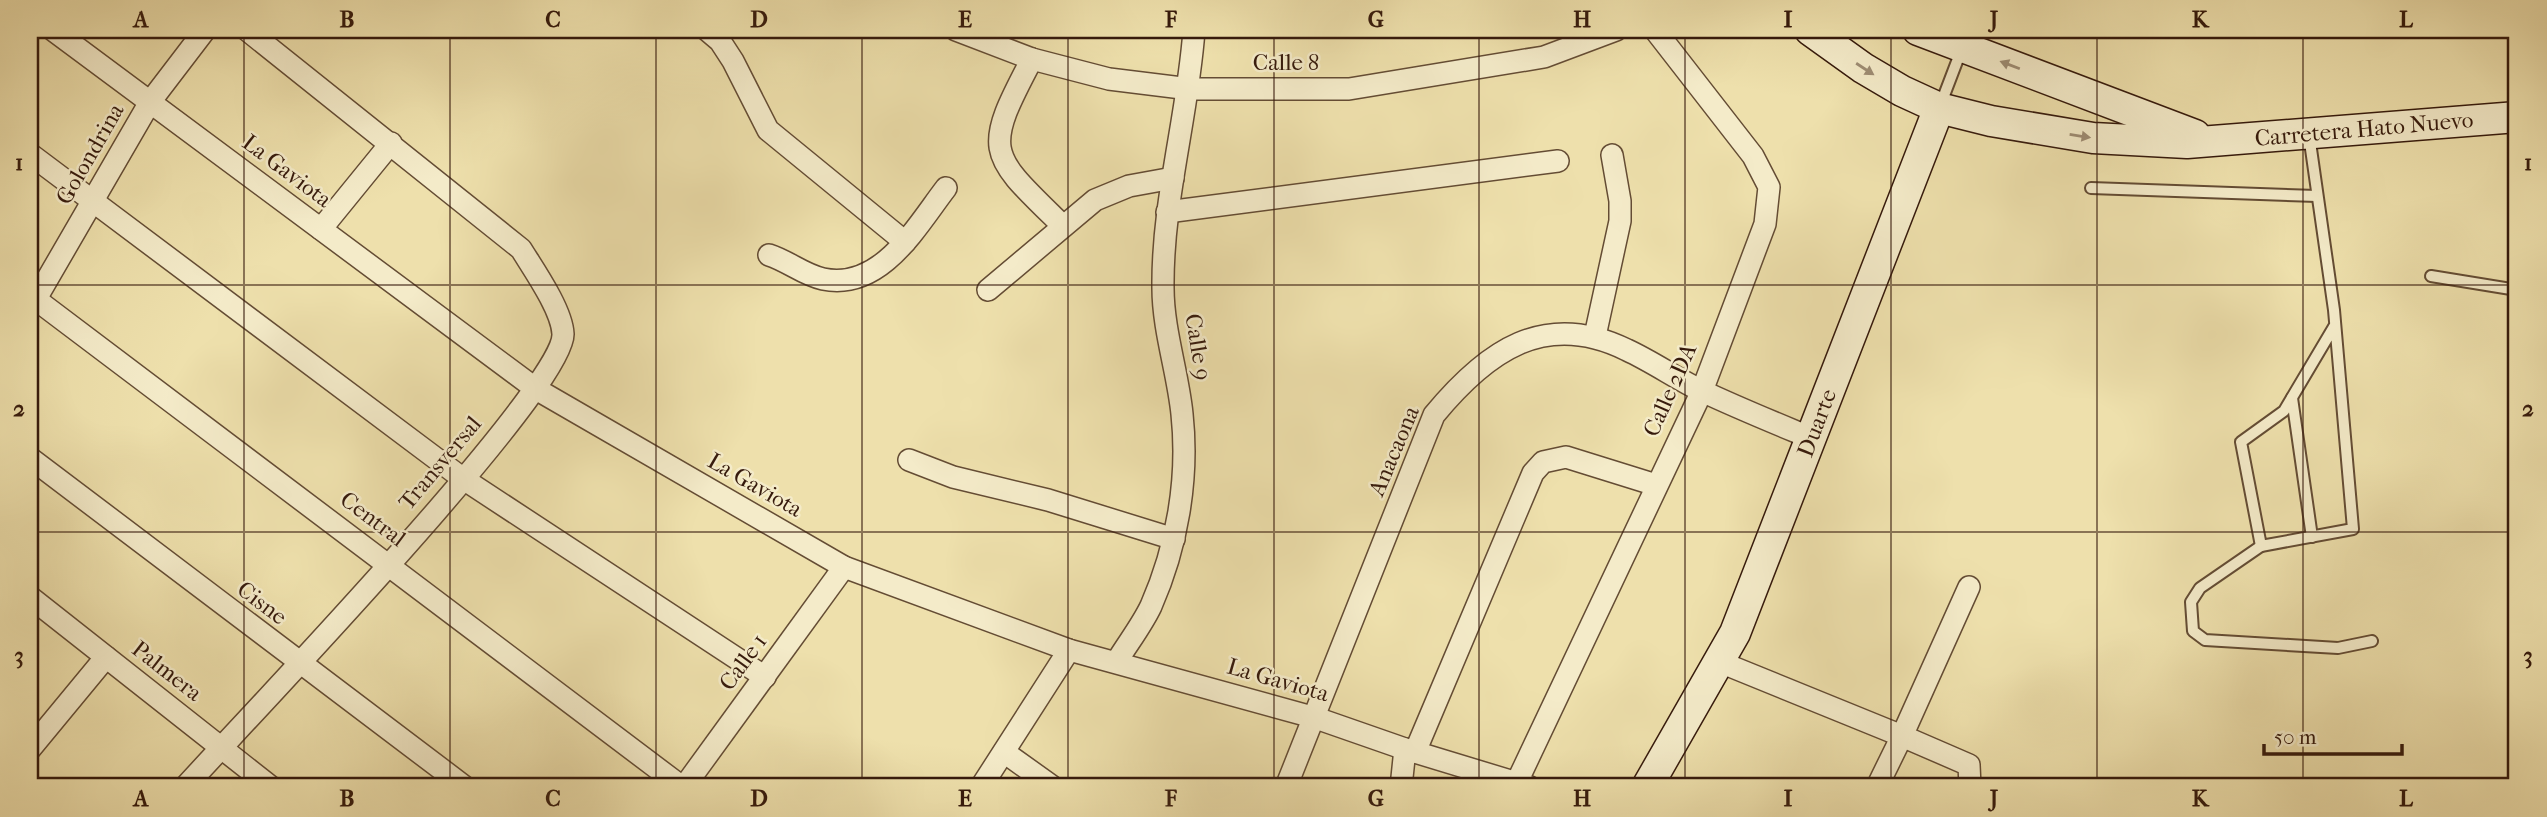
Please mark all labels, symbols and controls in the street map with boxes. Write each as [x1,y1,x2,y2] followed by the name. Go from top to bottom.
[132,6,150,33] text: A
[340,6,355,33] text: B
[545,6,561,33] text: C
[750,6,768,33] text: D
[958,6,972,33] text: E
[1164,6,1178,33] text: F
[1368,6,1384,33] text: G
[1573,6,1591,33] text: H
[1784,6,1793,33] text: I
[1988,6,1999,33] text: J
[2192,6,2211,33] text: K
[2399,6,2414,33] text: L
[1253,49,1319,76] street label: Calle 8
[2000,59,2021,70] one-way arrow
[1856,63,1875,76] one-way arrow
[50,99,130,209] street label: Golondrina
[2254,106,2474,152] street label: Carretera Hato Nuevo
[237,129,337,213] street label: La Gaviota
[2069,131,2091,142] one-way arrow
[15,149,23,176] text: 1
[2524,149,2532,176] text: 1
[1179,312,1217,382] street label: Calle 9
[1638,338,1703,441] street label: Calle 2DA
[1792,385,1842,461] street label: Duarte
[13,395,25,422] text: 2
[2522,395,2534,422] text: 2
[1363,402,1425,501] street label: Anacaona
[393,410,487,515] street label: Transversal
[703,447,807,523] street label: La Gaviota
[335,486,412,553] street label: Central
[232,576,292,630] street label: Cisne
[714,628,772,696] street label: Calle 1
[127,635,208,707] street label: Palmera
[14,642,24,669] text: 3
[2523,642,2533,669] text: 3
[1224,653,1332,707] street label: La Gaviota
[2264,712,2402,756] scale bar
[2274,725,2317,749] text: 50 m
[132,785,150,812] text: A
[340,785,355,812] text: B
[545,785,561,812] text: C
[750,785,768,812] text: D
[958,785,972,812] text: E
[1164,785,1178,812] text: F
[1368,785,1384,812] text: G
[1573,785,1591,812] text: H
[1784,785,1793,812] text: I
[1988,785,1999,812] text: J
[2192,785,2211,812] text: K
[2399,785,2414,812] text: L

